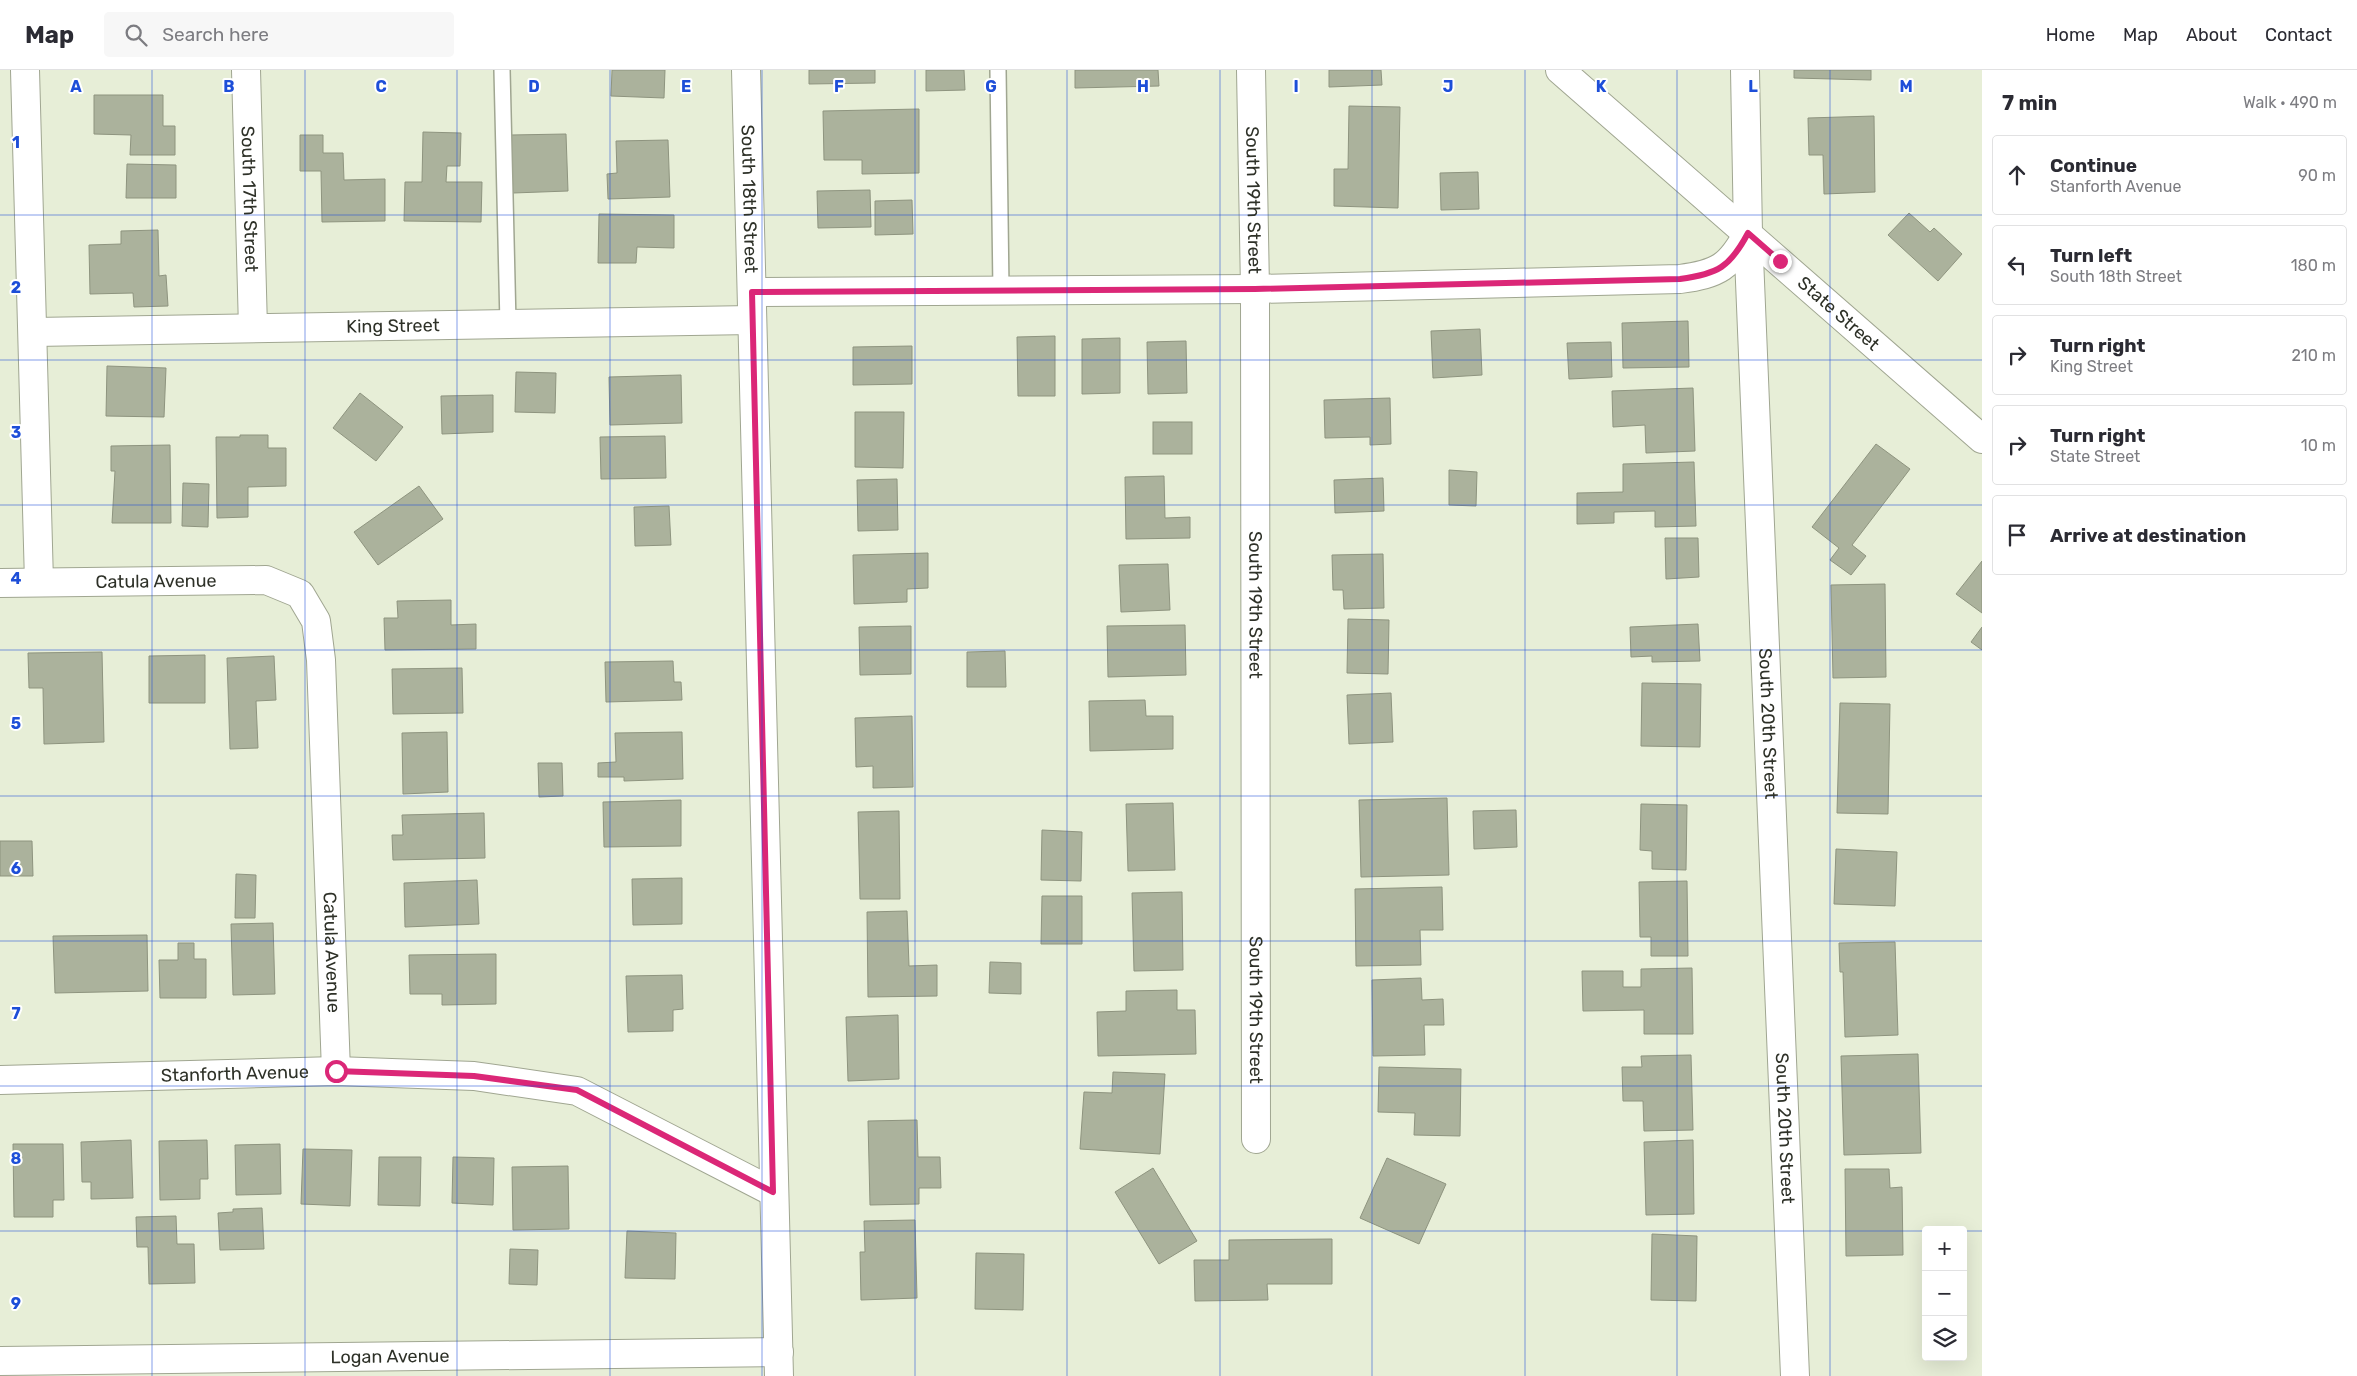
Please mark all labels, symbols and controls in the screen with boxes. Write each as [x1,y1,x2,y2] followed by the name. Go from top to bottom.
[104,12,454,57] search box
[25,21,74,49] text: Map
[122,21,150,49] icon: search
[162,23,269,46] text: Search here
[2046,24,2095,46] text: Home
[2123,24,2158,46] text: Map
[2186,24,2237,46] text: About
[2265,24,2332,46] text: Contact
[70,77,82,96] text: A
[223,77,235,96] text: B
[375,77,387,96] text: C
[528,77,540,96] text: D
[681,77,691,96] text: E
[834,77,844,96] text: F
[985,77,997,96] text: G
[1137,77,1149,96] text: H
[1293,77,1299,96] text: I
[1443,77,1453,96] text: J
[1596,77,1607,96] text: K
[1748,77,1758,96] text: L
[1899,77,1913,96] text: M
[2002,90,2057,115] text: 7 min
[2243,93,2337,112] text: Walk · 490 m
[736,124,762,273] street label: South 18th Street
[237,126,262,272] street label: South 17th Street
[1241,126,1266,274] street label: South 19th Street
[12,133,20,152] text: 1
[2050,154,2137,177] text: Continue
[2003,161,2031,189] icon: ahead
[2298,166,2336,185] text: 90 m
[2050,177,2181,196] text: Stanforth Avenue
[2050,244,2132,267] text: Turn left
[1769,250,1792,273] route end
[2003,251,2031,279] icon: left
[2291,256,2336,275] text: 180 m
[2050,267,2182,286] text: South 18th Street
[1793,272,1884,355] street label: State Street
[11,278,21,297] text: 2
[346,314,440,338] street label: King Street
[2050,334,2145,357] text: Turn right
[2003,341,2031,369] icon: right
[2291,346,2336,365] text: 210 m
[2050,357,2133,376] text: King Street
[11,423,21,442] text: 3
[2050,424,2145,447] text: Turn right
[2003,431,2031,459] icon: right
[2301,436,2336,455] text: 10 m
[2050,447,2140,466] text: State Street
[2003,521,2031,549] icon: arrive
[2050,524,2246,547] text: Arrive at destination
[1244,531,1266,679] street label: South 19th Street
[11,569,22,588] text: 4
[95,570,217,593] street label: Catula Avenue
[1754,647,1782,800] street label: South 20th Street
[11,714,21,733] text: 5
[11,859,21,878] text: 6
[318,891,345,1013] street label: Catula Avenue
[1245,936,1267,1084] street label: South 19th Street
[11,1004,21,1023] text: 7
[1771,1052,1799,1204] street label: South 20th Street
[325,1060,348,1083] route start
[161,1061,309,1087] street label: Stanforth Avenue
[11,1149,22,1168] text: 8
[1922,1226,1967,1361] map controls
[1922,1226,1967,1271] button: +
[1922,1271,1967,1316] button: −
[11,1294,21,1313] text: 9
[1922,1316,1967,1361] button: layers
[330,1345,450,1368] street label: Logan Avenue

